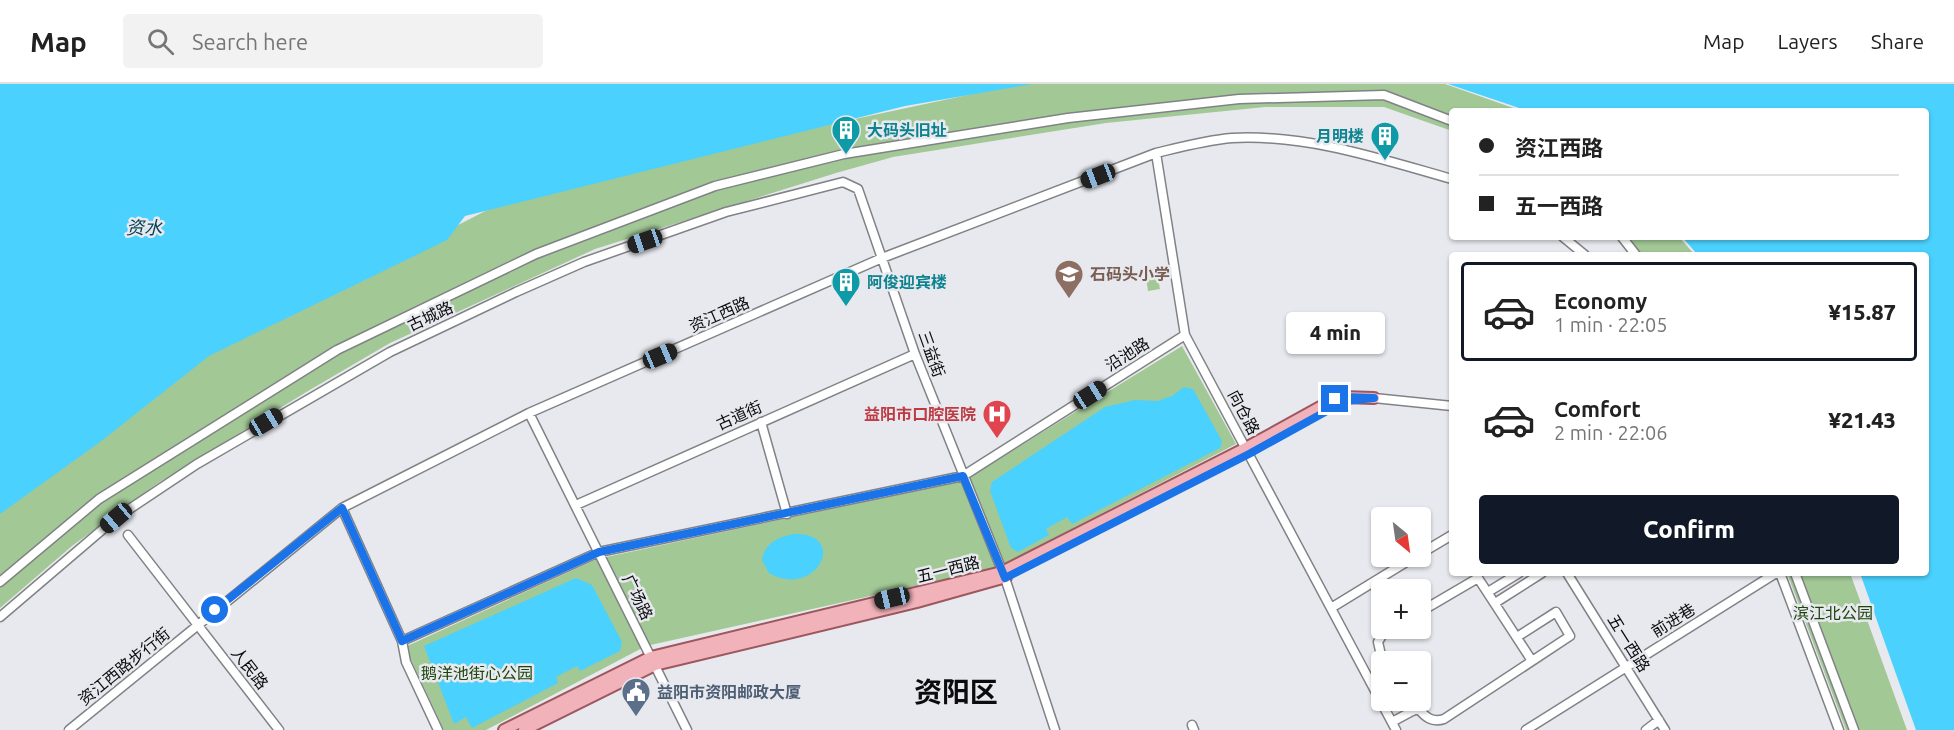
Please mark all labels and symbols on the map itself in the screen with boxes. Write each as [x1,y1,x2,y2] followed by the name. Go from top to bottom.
[830,114,862,156] building icon: 大码头旧址
[1369,120,1401,162] building icon: 月明楼
[867,121,947,139] place label: 大码头旧址
[1316,127,1364,145] place label: 月明楼
[1078,161,1118,191] car
[126,217,163,237] water label: 资水
[625,227,665,255] car
[1053,258,1085,300] school or university icon: 石码头小学
[1090,265,1170,283] place label: 石码头小学
[830,266,862,308] building icon: 阿俊迎宾楼
[867,273,947,291] place label: 阿俊迎宾楼
[686,293,752,335] street label: 资江西路
[404,298,456,334] street label: 古城路
[1286,312,1384,354] callout: 4 min
[915,328,949,380] street label: 三益街
[1102,334,1152,374] street label: 沿池路
[640,341,680,371] car
[1070,378,1110,412] car
[1321,385,1348,412] route end
[1225,387,1263,437] street label: 向仓路
[713,397,765,433] street label: 古道街
[981,398,1013,440] hospital icon: 益阳市口腔医院
[246,405,286,439] car
[864,405,976,423] place label: 益阳市口腔医院
[96,500,136,536] car
[1371,507,1431,567] north arrow
[915,553,981,585] street label: 五一西路
[619,571,657,623] street label: 广场路
[872,585,912,611] car
[201,596,228,623] route start
[1648,600,1698,640] street label: 前进巷
[1793,604,1873,622] park label: 滨江北公园
[1604,611,1654,675] street label: 五一西路
[75,624,173,708] street label: 资江西路步行街
[228,644,272,692] street label: 人民路
[421,664,533,682] park label: 鹅洋池街心公园
[620,676,652,718] public building icon: 益阳市资阳邮政大厦
[914,676,998,707] district label: 资阳区
[657,683,801,701] place label: 益阳市资阳邮政大厦

